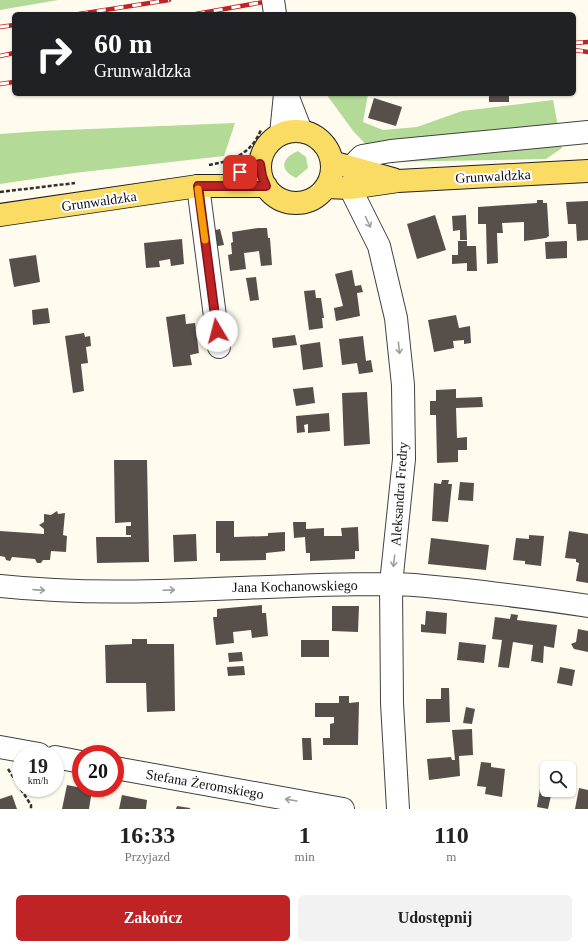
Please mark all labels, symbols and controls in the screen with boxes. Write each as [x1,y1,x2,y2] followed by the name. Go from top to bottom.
[28,28,80,80] icon: right
[94,28,152,59] text: 60 m
[94,61,191,81] text: Grunwaldzka
[223,155,257,189] pin
[229,161,251,183] icon: arrive
[455,167,532,186] street label: Grunwaldzka
[61,189,138,214] street label: Grunwaldzka
[365,216,372,228] one-way arrow
[196,310,238,352] position arrow
[395,341,403,354] one-way arrow
[388,441,411,547] street label: Aleksandra Fredry
[390,554,397,567] one-way arrow
[232,578,358,595] street label: Jana Kochanowskiego
[32,586,45,593] one-way arrow
[162,586,175,594] one-way arrow
[72,745,124,797] speed limit sign: 20
[28,755,48,777] text: 19
[540,761,576,797] map controls
[540,761,576,797] button: search
[145,767,265,802] street label: Stefana Żeromskiego
[28,775,48,786] text: km/h
[285,795,298,803] one-way arrow
[119,822,175,848] text: 16:33
[299,822,311,848] text: 1
[434,822,469,848] text: 110
[125,849,170,864] text: Przyjazd
[295,849,315,864] text: min
[446,849,456,864] text: m
[16,895,290,941] button: Zakończ
[298,895,572,941] button: Udostępnij

